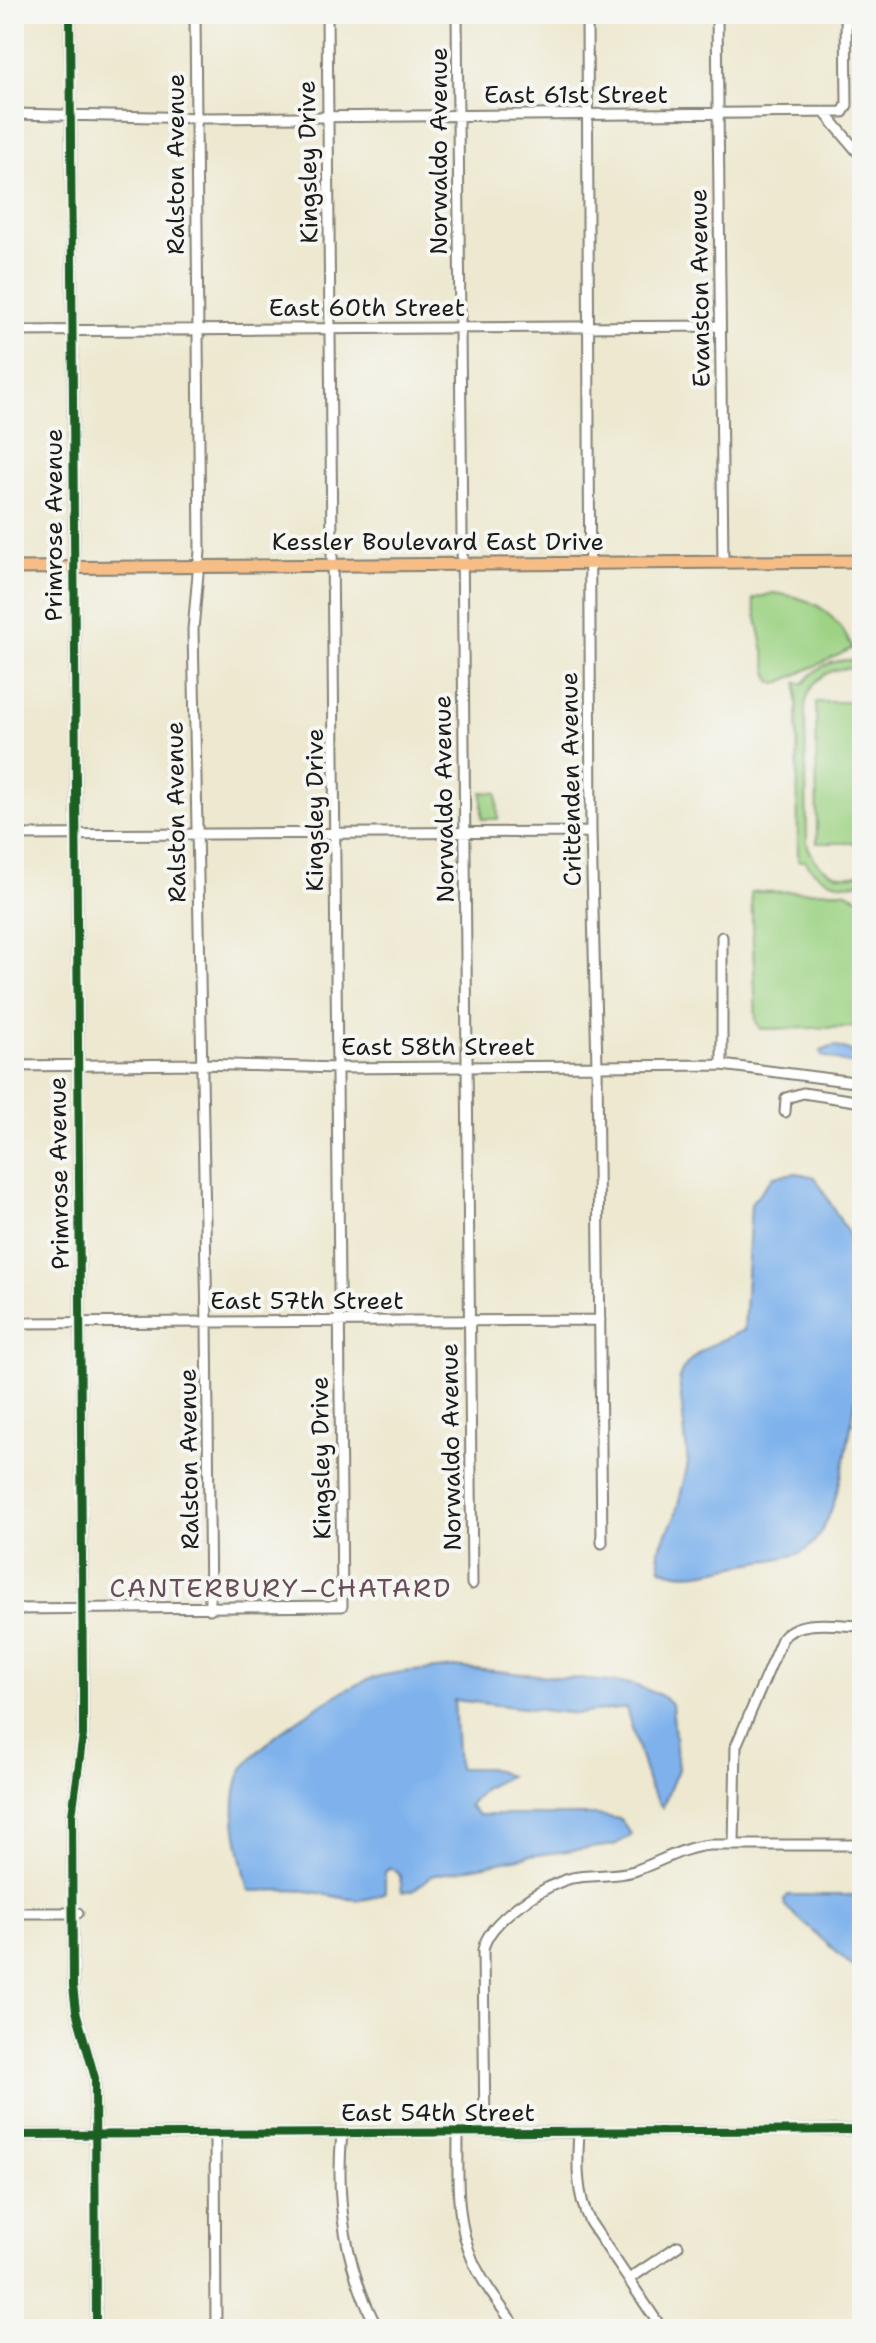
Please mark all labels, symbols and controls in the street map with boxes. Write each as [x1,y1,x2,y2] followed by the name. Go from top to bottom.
[423,47,455,255] street label: Norwaldo Avenue
[160,73,192,255] street label: Ralston Avenue
[484,79,668,111] street label: East 61st Street
[291,80,325,244] street label: Kingsley Drive
[682,188,718,388] street label: Evanston Avenue
[269,292,465,324] street label: East 60th Street
[38,428,70,622] street label: Primrose Avenue
[272,526,604,558] street label: Kessler Boulevard East Drive
[553,671,589,887] street label: Crittenden Avenue
[426,695,462,903] street label: Norwaldo Avenue
[158,721,194,903] street label: Ralston Avenue
[299,728,331,892] street label: Kingsley Drive
[341,1031,535,1063] street label: East 58th Street
[41,1076,77,1270] street label: Primrose Avenue
[210,1285,404,1317] street label: East 57th Street
[433,1343,469,1551] street label: Norwaldo Avenue
[171,1368,207,1550] street label: Ralston Avenue
[304,1376,338,1540] street label: Kingsley Drive
[109,1570,453,1605] district label: CANTERBURY–CHATARD
[341,2097,535,2129] street label: East 54th Street

